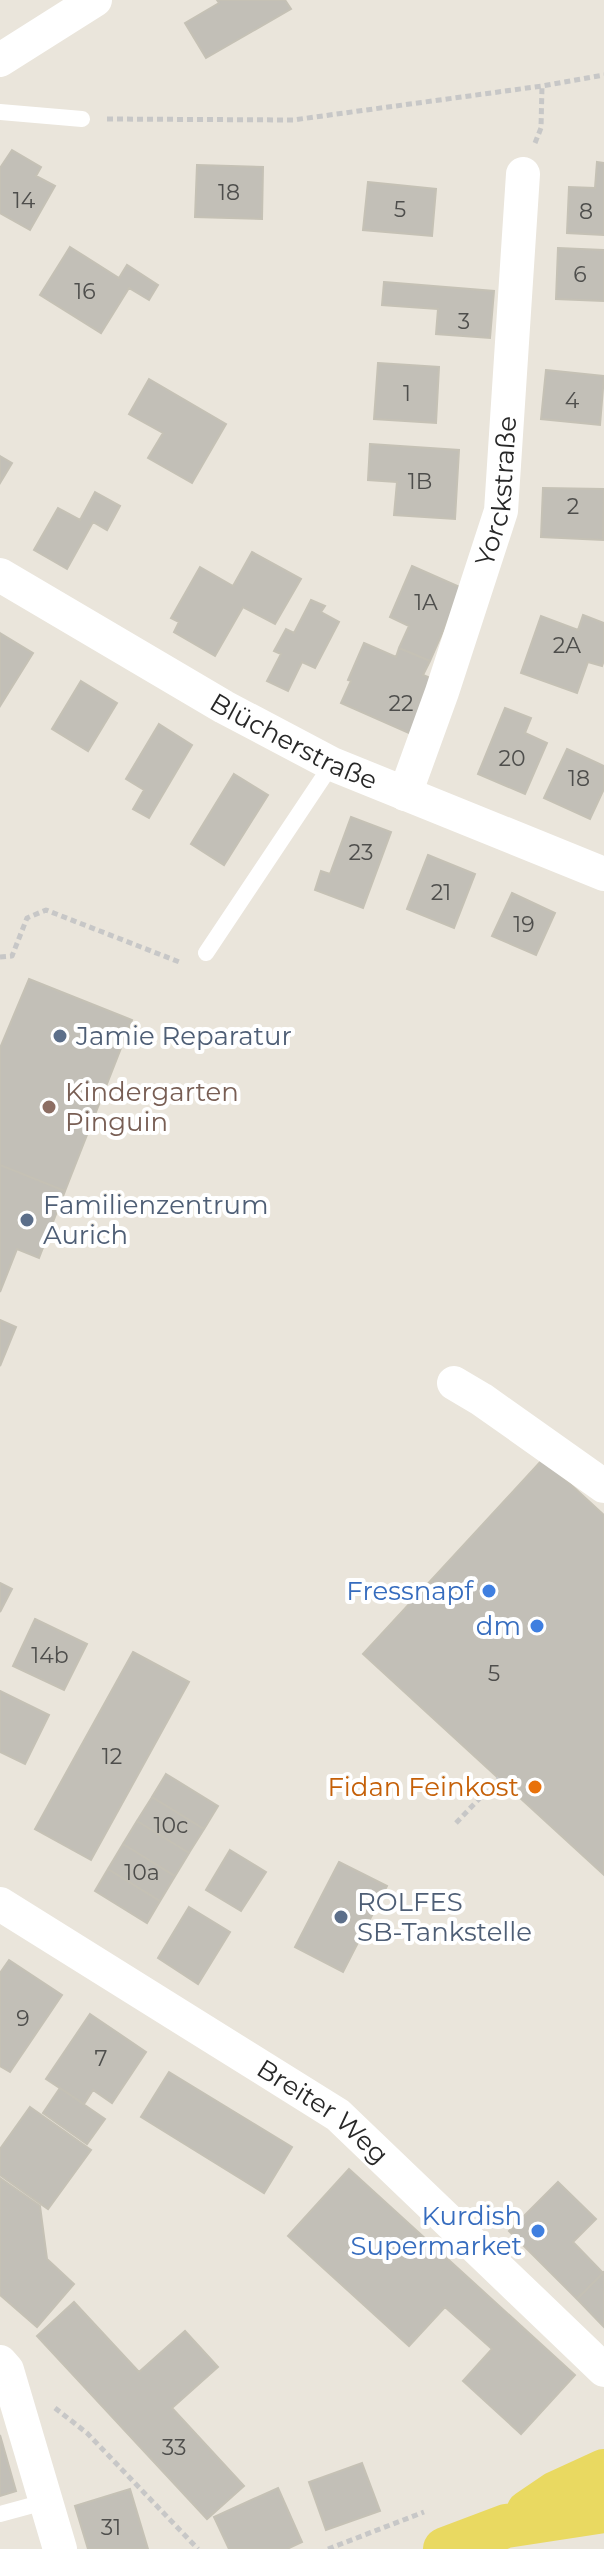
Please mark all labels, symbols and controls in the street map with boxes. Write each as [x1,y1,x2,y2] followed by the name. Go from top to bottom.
[218,179,240,206] house number: 18
[13,187,36,214] house number: 14
[394,196,406,223] house number: 5
[579,198,593,225] house number: 8
[573,261,587,288] house number: 6
[74,278,96,305] house number: 16
[458,308,470,335] house number: 3
[403,380,411,407] house number: 1
[565,387,580,414] house number: 4
[468,415,523,570] street label: Yorckstraße
[408,468,432,495] house number: 1B
[567,493,579,520] house number: 2
[414,589,438,616] house number: 1A
[553,632,581,659] house number: 2A
[204,686,382,797] street label: Blücherstraße
[389,690,414,717] house number: 22
[498,745,526,772] house number: 20
[568,765,590,792] house number: 18
[349,839,373,866] house number: 23
[431,879,451,906] house number: 21
[513,911,535,938] house number: 19
[75,1020,292,1052] place label: Jamie Reparatur
[51,1027,69,1045] marker: Jamie Reparatur
[65,1076,239,1138] place label: Kindergarten Pinguin
[40,1098,58,1116] marker: Kindergarten Pinguin
[43,1189,268,1251] place label: Familienzentrum Aurich
[18,1211,36,1229] marker: Familienzentrum Aurich
[346,1575,474,1607] place label: Fressnapf
[480,1582,498,1600] marker: Fressnapf
[476,1610,521,1642] place label: dm
[528,1617,546,1635] marker: dm
[31,1642,69,1669] house number: 14b
[488,1660,500,1687] house number: 5
[102,1743,122,1770] house number: 12
[327,1771,519,1803] place label: Fidan Feinkost
[526,1778,544,1796] marker: Fidan Feinkost
[154,1812,188,1839] house number: 10c
[124,1859,160,1886] house number: 10a
[357,1886,532,1948] place label: ROLFES SB-Tankstelle
[332,1908,350,1926] marker: ROLFES SB-Tankstelle
[16,2005,30,2032] house number: 9
[95,2045,108,2072] house number: 7
[251,2052,395,2171] street label: Breiter Weg
[351,2200,522,2262] place label: Kurdish Supermarket
[529,2222,547,2240] marker: Kurdish Supermarket
[162,2434,186,2461] house number: 33
[101,2514,121,2541] house number: 31

